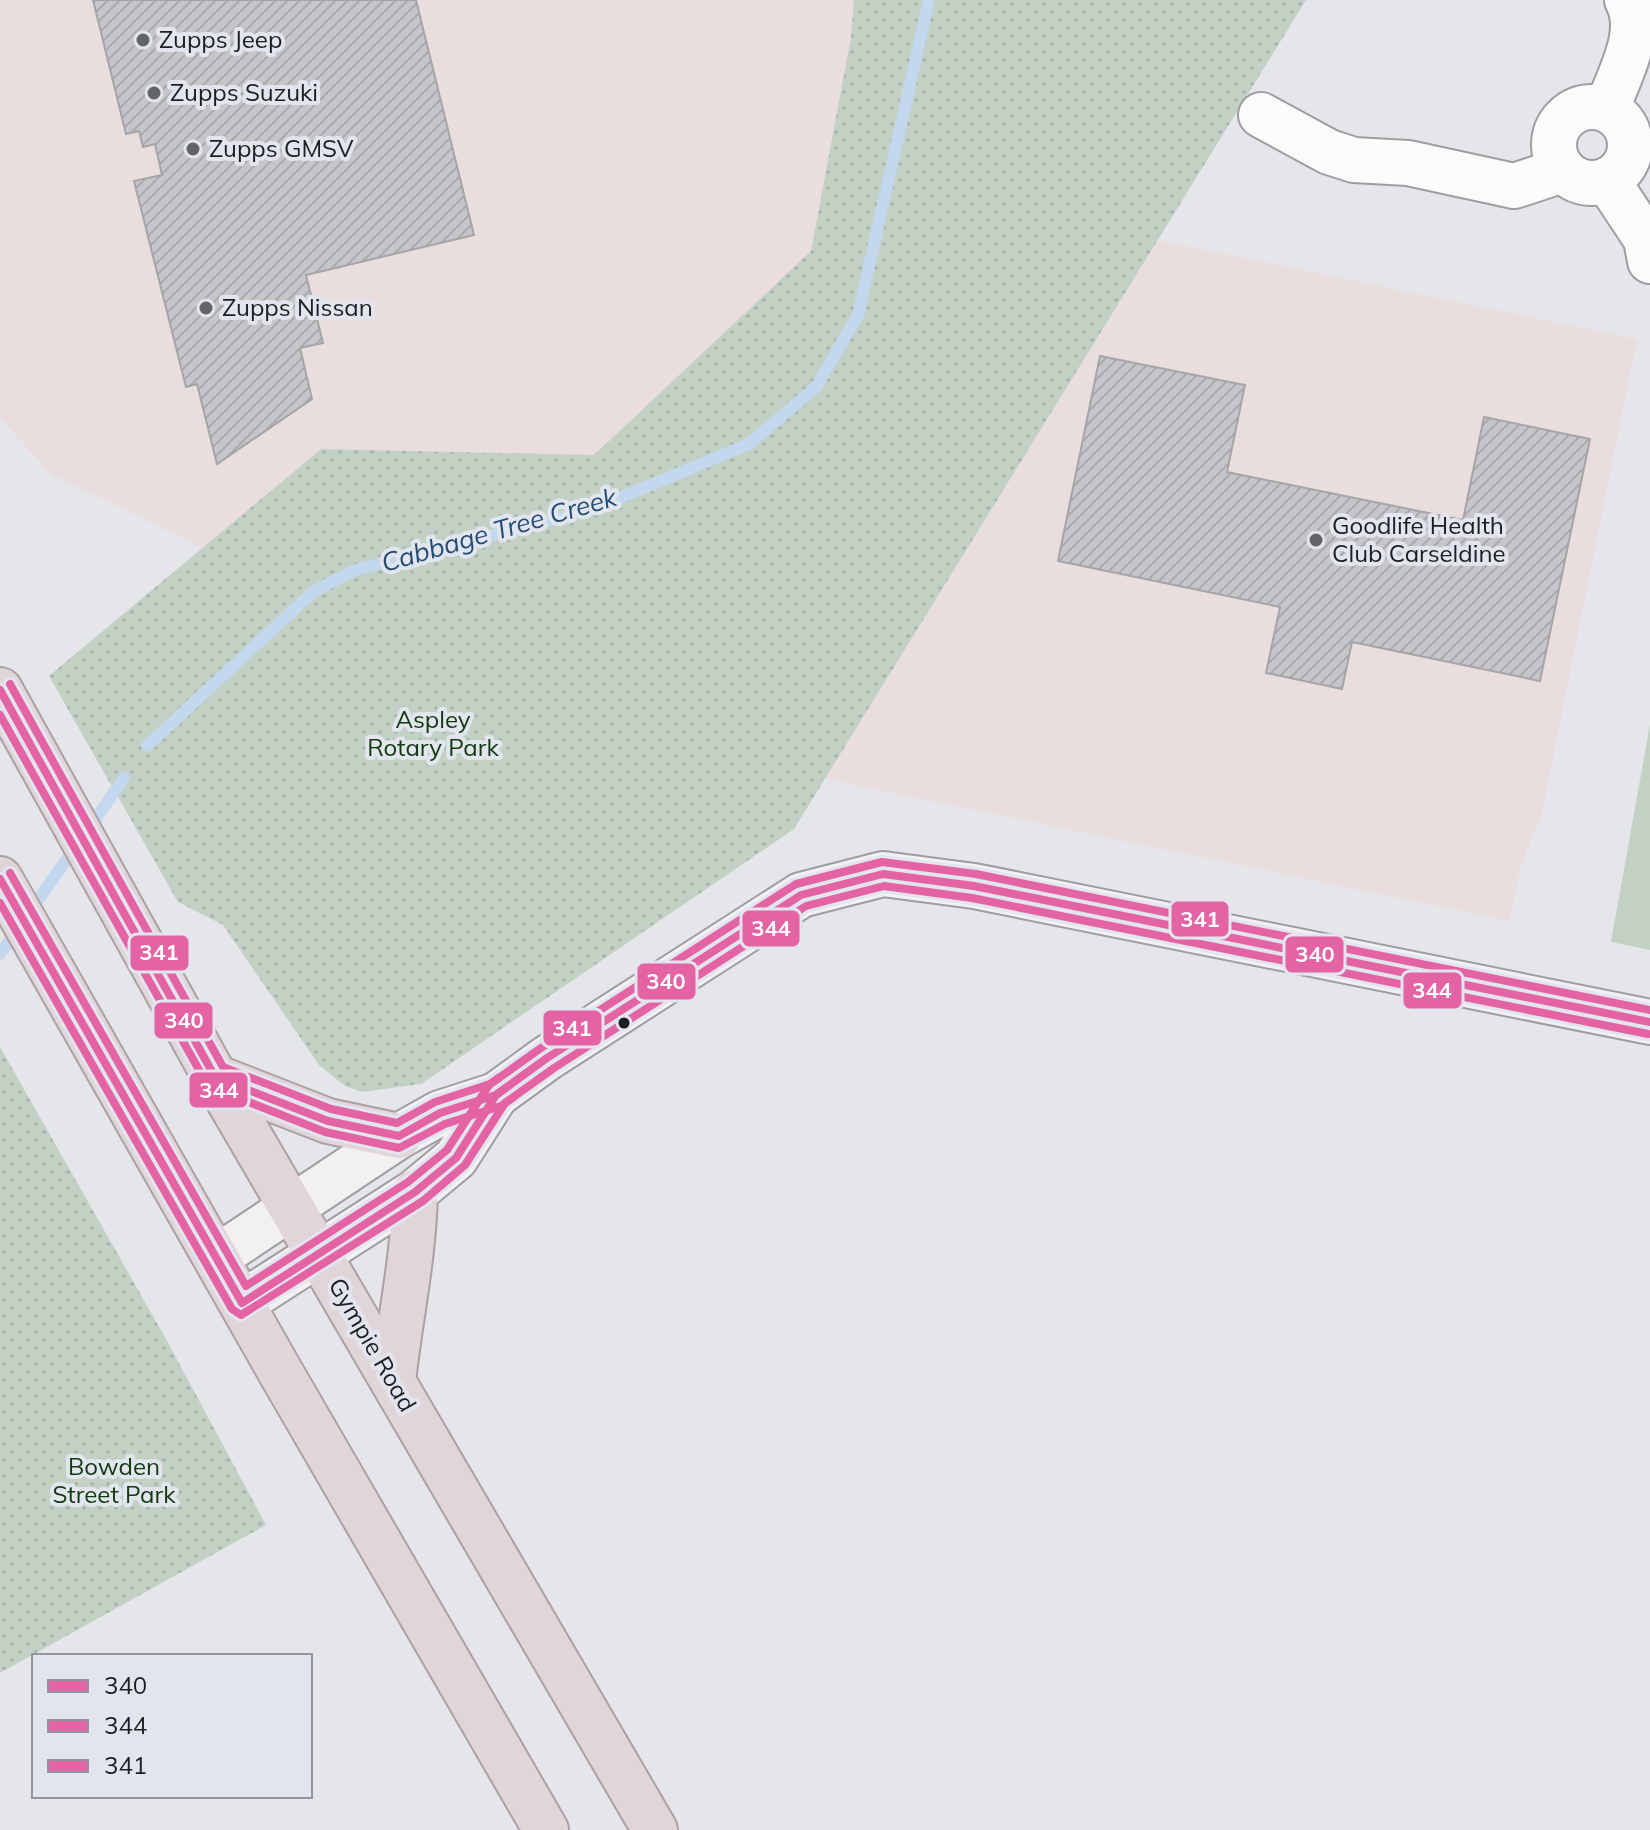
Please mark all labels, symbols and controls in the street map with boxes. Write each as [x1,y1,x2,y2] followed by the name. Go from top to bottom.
[159,24,282,54] place label: Zupps Jeep
[134,31,152,49] marker: Zupps Jeep
[170,77,318,107] place label: Zupps Suzuki
[145,84,163,102] marker: Zupps Suzuki
[209,133,354,163] place label: Zupps GMSV
[184,140,202,158] marker: Zupps GMSV
[222,292,373,322] place label: Zupps Nissan
[197,299,215,317] marker: Zupps Nissan
[377,480,621,579] water label: Cabbage Tree Creek
[1332,510,1506,568] place label: Goodlife Health Club Carseldine
[1307,531,1325,549] marker: Goodlife Health Club Carseldine
[367,704,499,762] park label: Aspley Rotary Park
[1170,900,1230,938] line badge: 341
[1180,905,1220,933] text: 341
[741,909,801,948] line badge: 344
[751,914,791,942] text: 344
[129,934,190,972] line badge: 341
[1284,935,1345,974] line badge: 340
[139,938,179,966] text: 341
[1295,940,1335,968] text: 340
[636,962,697,1001] line badge: 340
[646,967,686,995] text: 340
[1402,971,1463,1010] line badge: 344
[1412,976,1452,1004] text: 344
[153,1001,214,1040] line badge: 340
[164,1006,204,1034] text: 340
[542,1009,603,1047] line badge: 341
[552,1014,592,1042] text: 341
[616,1015,632,1031] unlabelled marker
[188,1071,249,1109] line badge: 344
[199,1076,239,1104] text: 344
[322,1272,423,1417] street label: Gympie Road
[52,1451,176,1509] park label: Bowden Street Park
[32,1654,312,1798] legend
[104,1670,147,1700] text: 340
[104,1710,147,1740] text: 344
[104,1750,147,1780] text: 341

